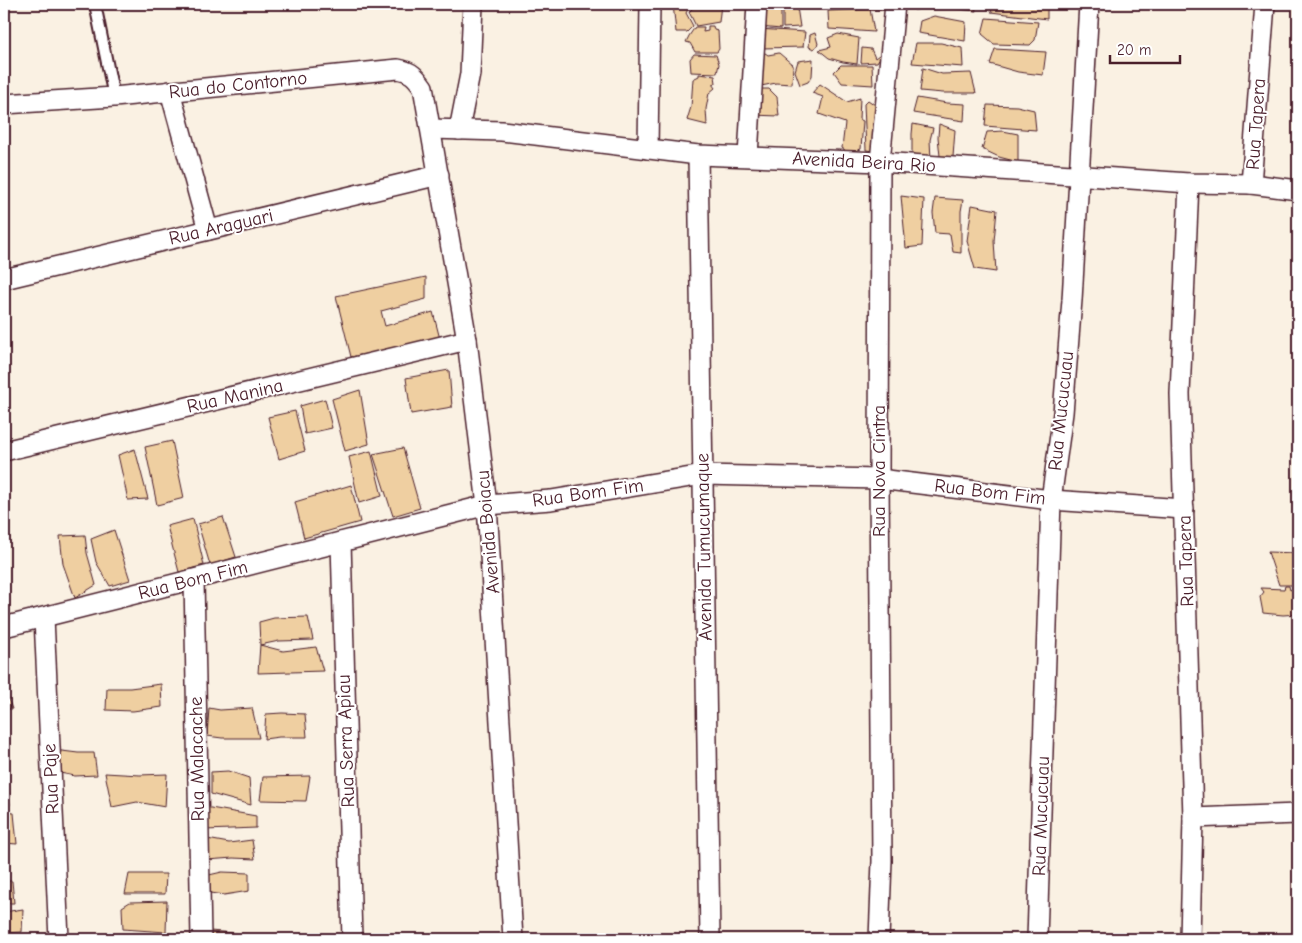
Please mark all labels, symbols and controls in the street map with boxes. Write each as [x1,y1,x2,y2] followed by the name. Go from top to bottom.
[1110,32,1180,64] scale bar
[1117,41,1151,59] text: 20 m
[168,67,308,103] street label: Rua do Contorno
[1242,77,1270,171] street label: Rua Tapera
[792,147,936,177] street label: Avenida Beira Rio
[167,204,275,250] street label: Rua Araguari
[1044,350,1078,472] street label: Rua Mucucuau
[185,374,285,418] street label: Rua Manina
[868,405,890,537] street label: Rua Nova Cintra
[691,453,717,641] street label: Avenida Tumucumaque
[472,469,504,595] street label: Avenida Boiacu
[531,474,645,512] street label: Rua Bom Fim
[933,474,1047,510] street label: Rua Bom Fim
[1173,515,1199,607] street label: Rua Tapera
[136,556,250,604] street label: Rua Bom Fim
[333,674,359,808] street label: Rua Serra Apiau
[185,696,209,822] street label: Rua Malacache
[38,743,64,815] street label: Rua Paje
[1028,756,1054,876] street label: Rua Mucucuau

